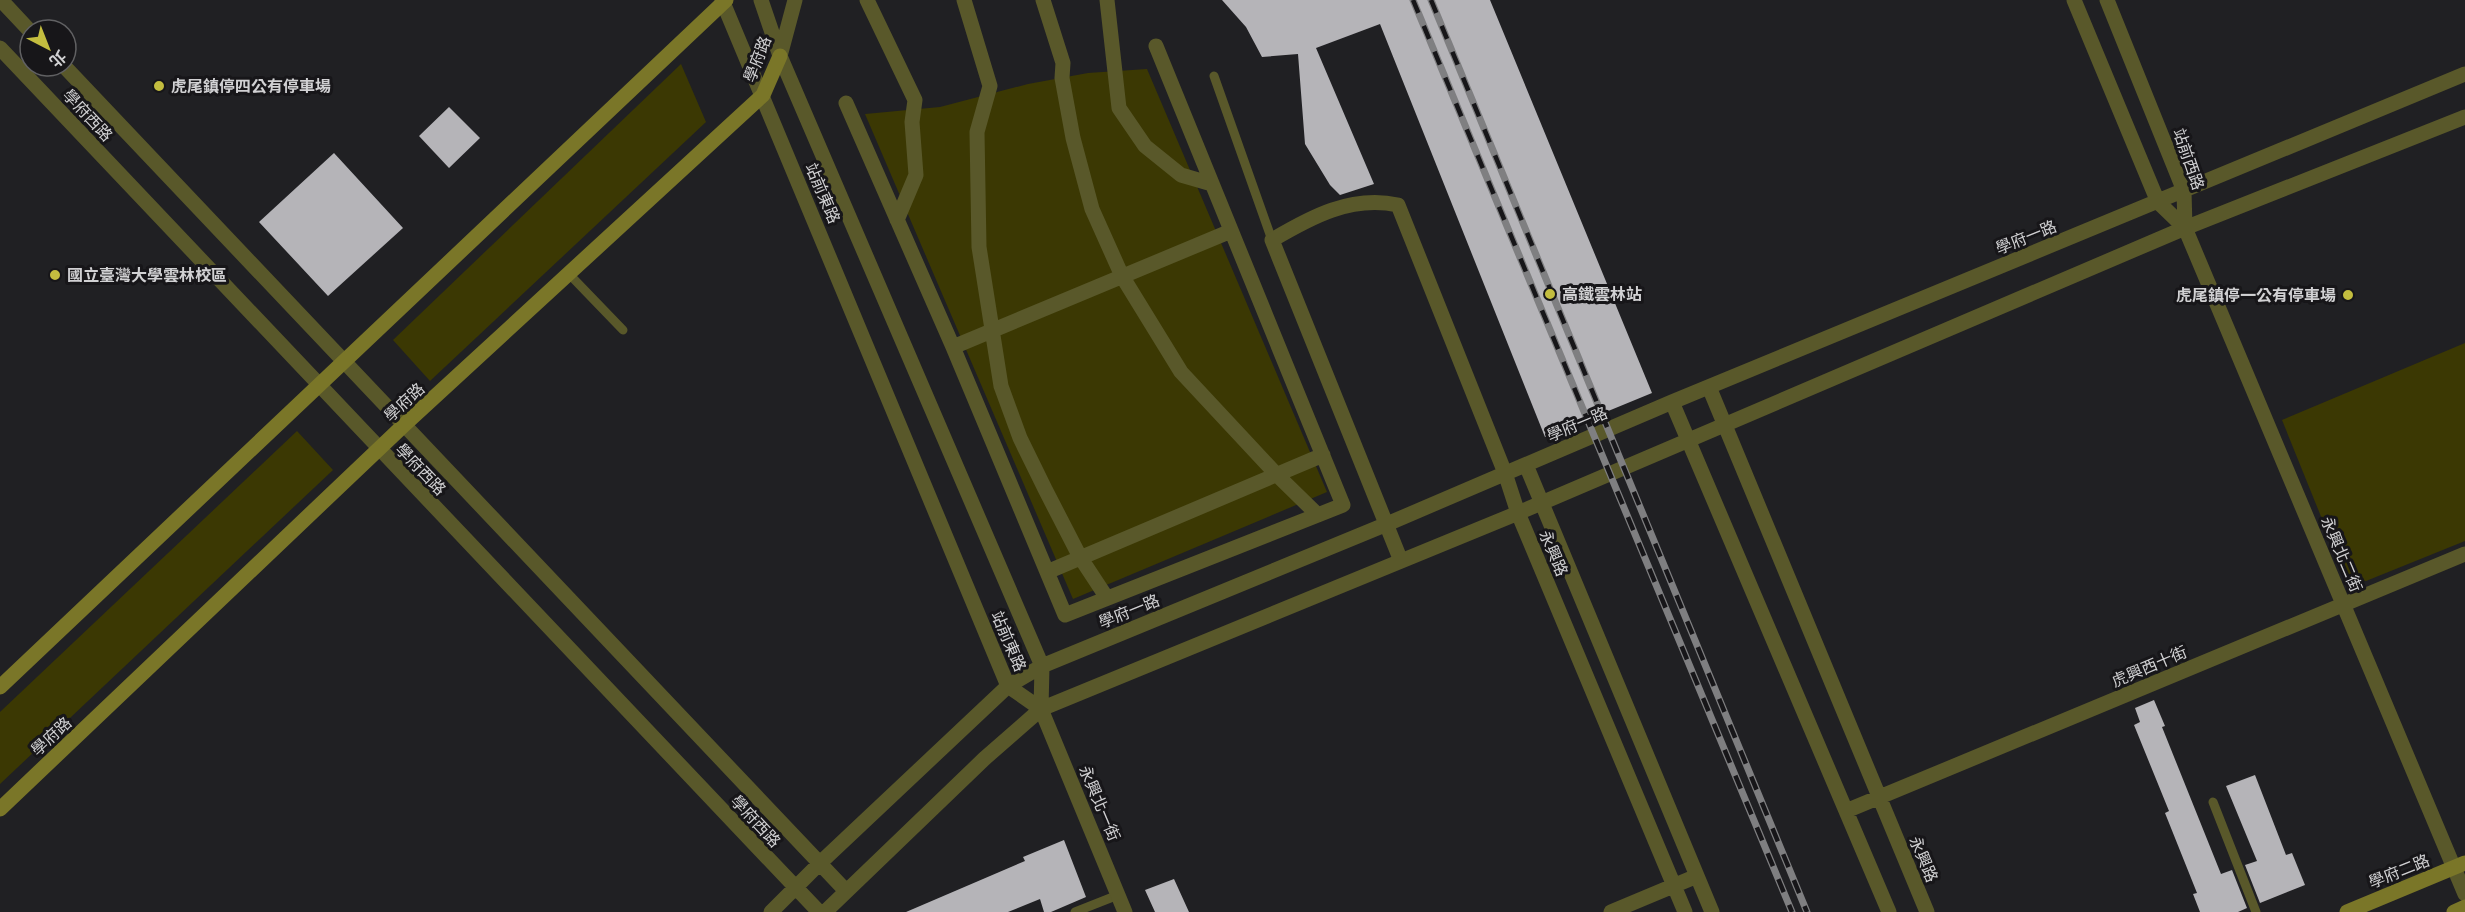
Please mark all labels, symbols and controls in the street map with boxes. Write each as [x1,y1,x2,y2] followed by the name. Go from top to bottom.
[18,18,78,78] north arrow
[740,33,775,85] street label: 學府路
[45,46,70,71] text: 北
[171,77,331,96] place label: 虎尾鎮停四公有停車場
[152,79,166,93] marker: 虎尾鎮停四公有停車場
[59,85,116,145] street label: 學府西路
[2169,126,2208,193] street label: 站前西路
[801,160,844,226] street label: 站前東路
[1993,217,2059,258] street label: 學府一路
[67,266,227,285] place label: 國立臺灣大學雲林校區
[48,268,62,282] marker: 國立臺灣大學雲林校區
[1562,285,1642,304] place label: 高鐵雲林站
[2176,286,2336,305] place label: 虎尾鎮停一公有停車場
[1543,287,1557,301] marker: 高鐵雲林站
[2341,288,2355,302] marker: 虎尾鎮停一公有停車場
[380,379,428,426] street label: 學府路
[1544,403,1610,446] street label: 學府一路
[392,440,450,499] street label: 學府西路
[2317,514,2366,595] street label: 永興北二街
[1535,527,1572,579] street label: 永興路
[1096,591,1162,632] street label: 學府一路
[987,608,1030,674] street label: 站前東路
[2109,642,2190,691] street label: 虎興西十街
[27,713,75,760] street label: 學府路
[1075,763,1124,844] street label: 永興北一街
[727,791,784,851] street label: 學府西路
[1905,833,1942,885] street label: 永興路
[2366,851,2432,892] street label: 學府二路

